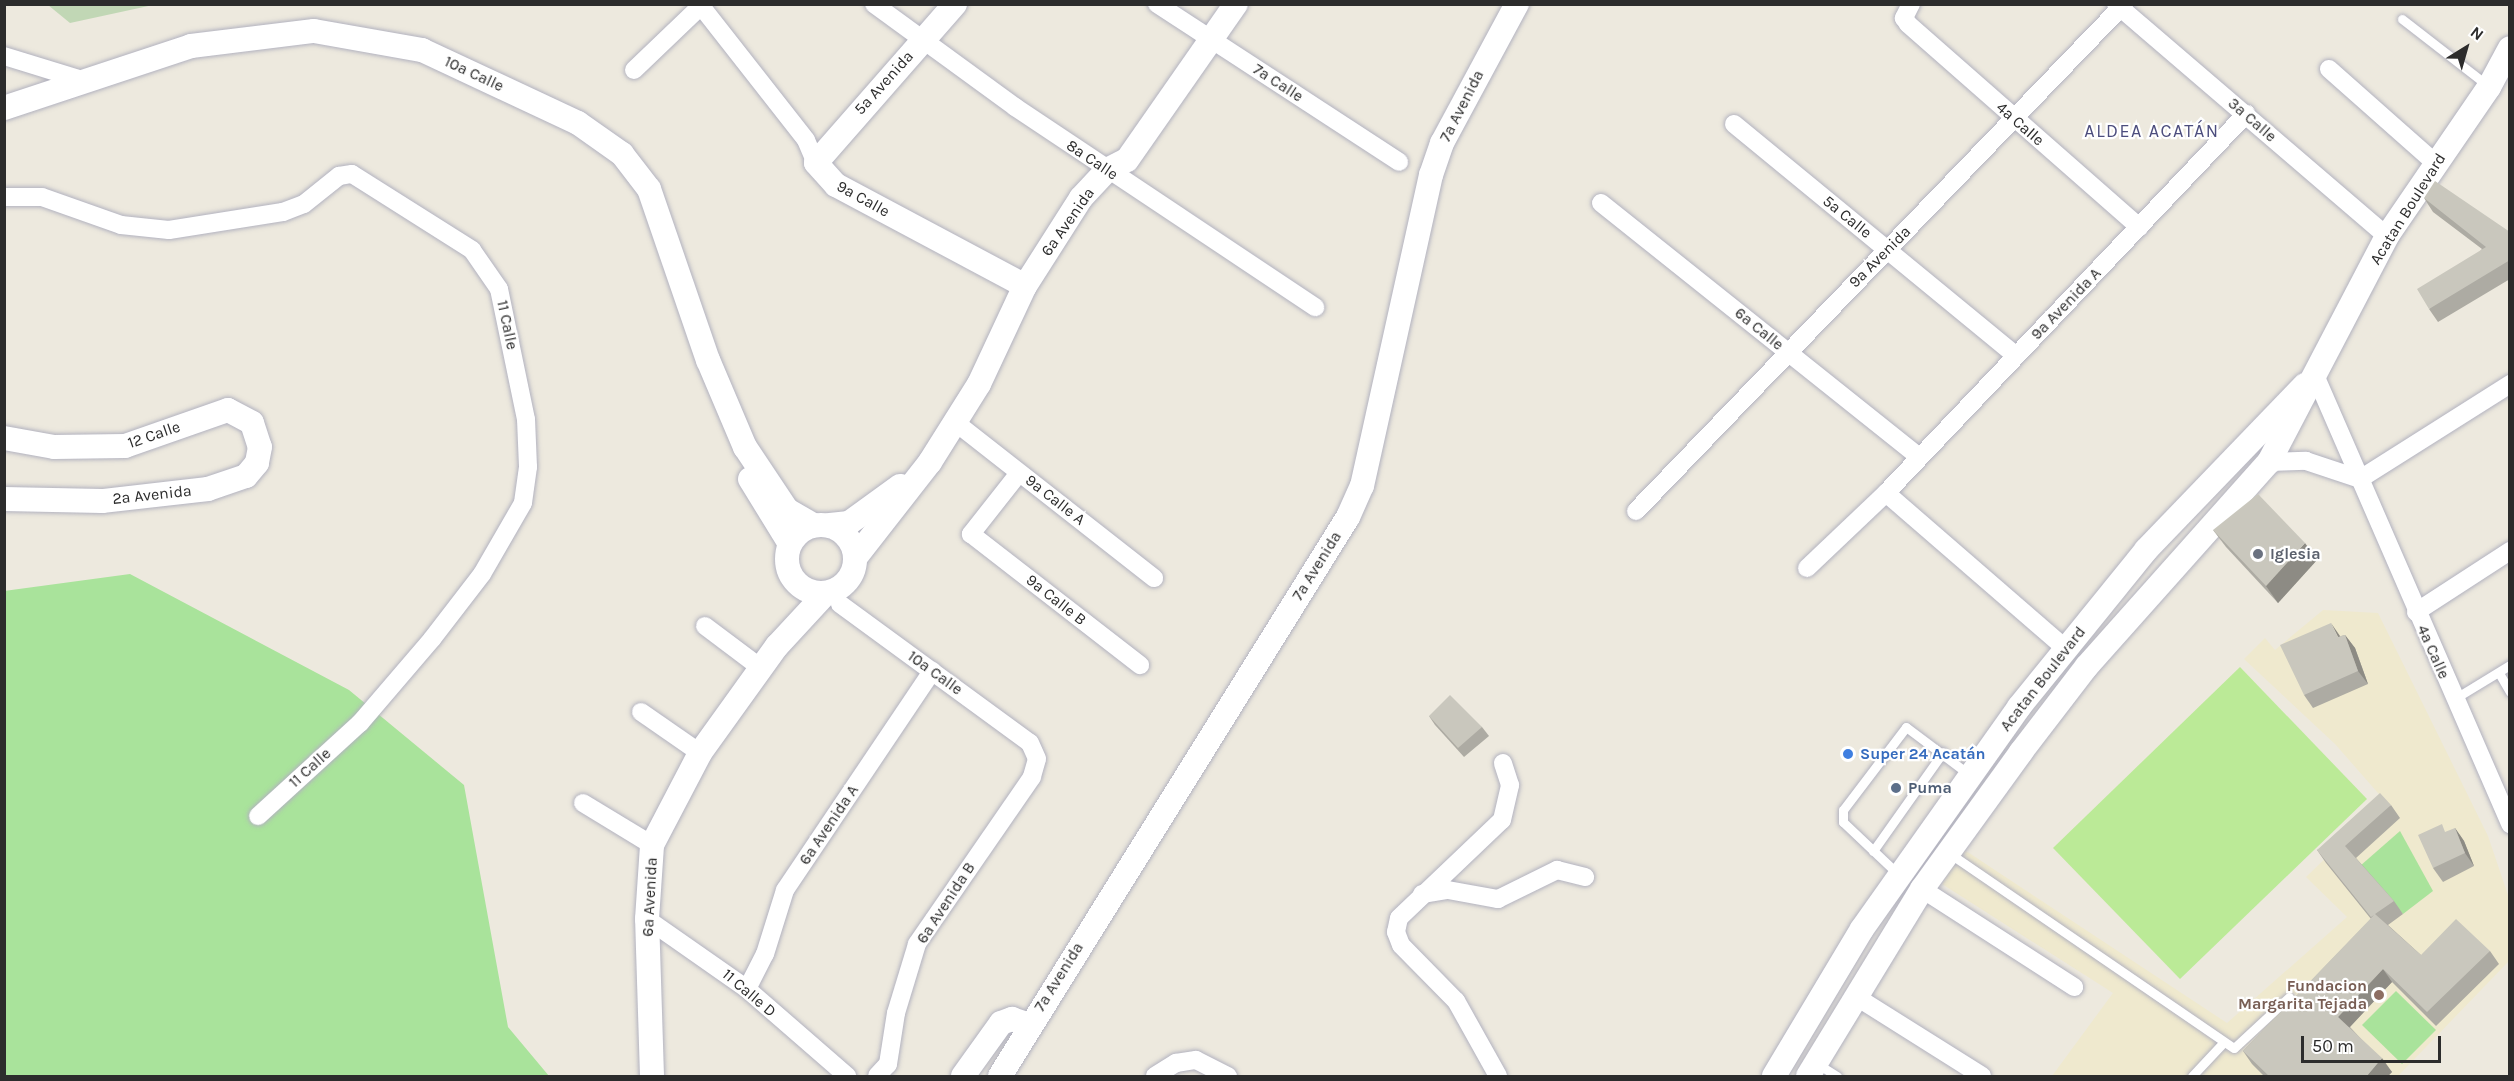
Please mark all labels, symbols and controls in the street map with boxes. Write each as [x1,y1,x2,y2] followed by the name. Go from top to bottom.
[2436,18,2496,78] north arrow
[2467,22,2487,44] text: N
[850,47,918,119] street label: 5a Avenida
[441,52,507,96] street label: 10a Calle
[1249,60,1307,106] street label: 7a Calle
[1436,67,1488,145] street label: 7a Avenida
[2224,94,2280,146] street label: 3a Calle
[1992,98,2048,150] street label: 4a Calle
[2084,120,2220,142] district label: ALDEA ACATÁN
[1062,136,1122,184] street label: 8a Calle
[2366,150,2450,268] street label: Acatan Boulevard
[833,177,893,221] street label: 9a Calle
[1037,184,1099,260] street label: 6a Avenida
[1819,191,1875,243] street label: 5a Calle
[1845,222,1915,292] street label: 9a Avenida
[2027,264,2105,344] street label: 9a Avenida A
[492,298,522,352] street label: 11 Calle
[1731,303,1787,355] street label: 6a Calle
[125,417,183,453] street label: 12 Calle
[1021,471,1089,529] street label: 9a Calle A
[111,481,193,509] street label: 2a Avenida
[1288,528,1346,604] street label: 7a Avenida
[2270,544,2321,564] place label: Iglesia
[2251,547,2265,561] marker: Iglesia
[1022,570,1090,630] street label: 9a Calle B
[2413,622,2453,682] street label: 4a Calle
[1996,623,2090,735] street label: Acatan Boulevard
[904,647,966,699] street label: 10a Calle
[285,744,335,792] street label: 11 Calle
[1860,744,1986,764] place label: Super 24 Acatán
[1841,747,1855,761] marker: Super 24 Acatán
[1908,778,1952,798] place label: Puma
[795,781,863,869] street label: 6a Avenida A
[1889,781,1903,795] marker: Puma
[638,857,662,937] street label: 6a Avenida
[913,859,979,947] street label: 6a Avenida B
[1030,939,1088,1015] street label: 7a Avenida
[718,965,780,1021] street label: 11 Calle D
[2238,976,2367,1014] place label: Fundacion Margarita Tejada
[2372,988,2386,1002] marker: Fundacion Margarita Tejada
[2304,1024,2444,1062] scale bar
[2312,1035,2354,1057] text: 50 m

